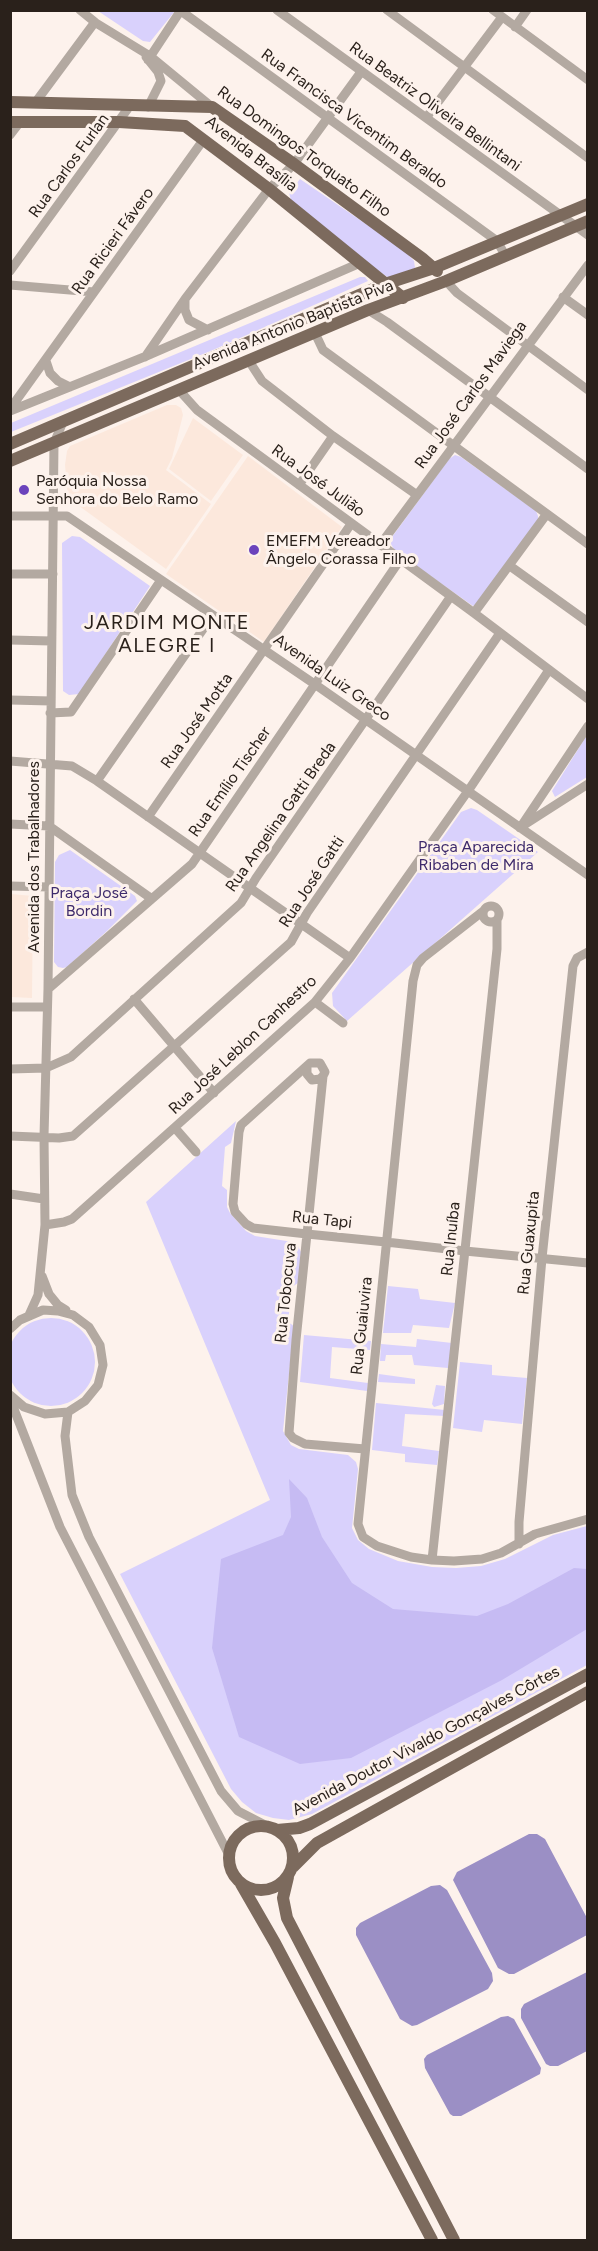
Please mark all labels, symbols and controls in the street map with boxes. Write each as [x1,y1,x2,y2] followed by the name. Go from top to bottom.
[345,38,525,176] street label: Rua Beatriz Oliveira Bellintani
[257,45,451,193] street label: Rua Francisca Vicentim Beraldo
[213,83,395,221] street label: Rua Domingos Torquato Filho
[25,110,113,222] street label: Rua Carlos Furlan
[201,112,301,196] street label: Avenida Brasília
[68,184,158,298] street label: Rua Ricieri Fávero
[190,276,396,374] street label: Avenida Antonio Baptista Piva
[411,317,531,473] street label: Rua José Carlos Maviega
[268,441,368,521] street label: Rua José Julião
[36,471,198,509] place label: Paróquia Nossa Senhora do Belo Ramo
[17,483,31,497] marker: Paróquia Nossa Senhora do Belo Ramo
[266,531,416,569] place label: EMEFM Vereador Ângelo Corassa Filho
[247,543,261,557] marker: EMEFM Vereador Ângelo Corassa Filho
[84,611,250,658] district label: JARDIM MONTE ALEGRE I
[270,630,394,726] street label: Avenida Luiz Greco
[157,670,237,772] street label: Rua José Motta
[185,723,275,841] street label: Rua Emílio Tischer
[222,738,340,896] street label: Rua Angelina Gatti Breda
[24,761,44,953] street label: Avenida dos Trabalhadores
[275,833,349,931] street label: Rua José Gatti
[418,837,534,875] park label: Praça Aparecida Ribaben de Mira
[50,883,128,921] park label: Praça José Bordin
[165,971,321,1119] street label: Rua José Leblon Canhestro
[514,1190,544,1296] street label: Rua Guaxupita
[438,1201,464,1277] street label: Rua Inuíba
[291,1207,353,1233] street label: Rua Tapi
[271,1242,301,1344] street label: Rua Tobocuva
[347,1276,377,1376] street label: Rua Guaiuvira
[289,1662,563,1820] street label: Avenida Doutor Vivaldo Gonçalves Côrtes

